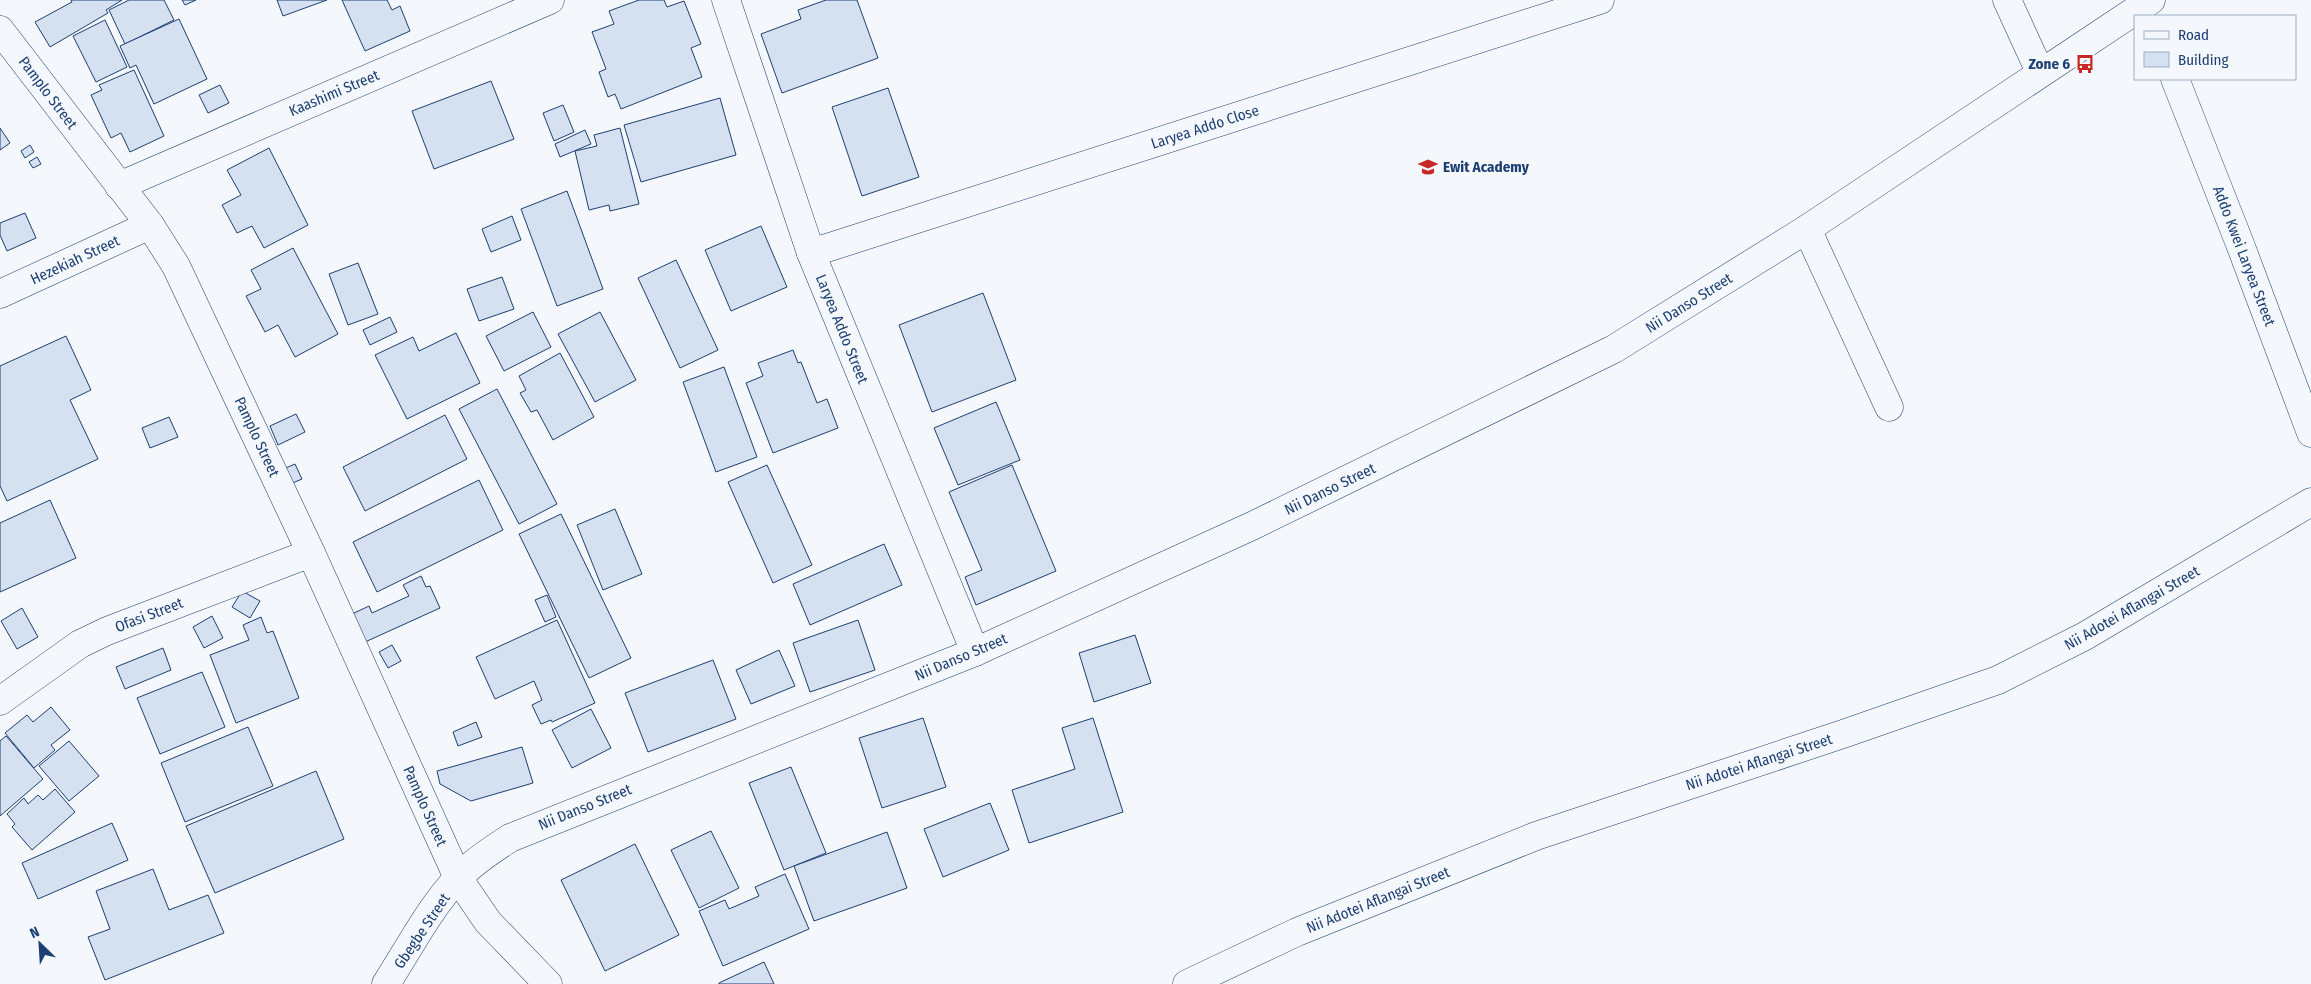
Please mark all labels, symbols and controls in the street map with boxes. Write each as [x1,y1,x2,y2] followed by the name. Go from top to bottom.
[2134,15,2296,80] legend
[2178,26,2209,44] text: Road
[2178,51,2229,69] text: Building
[15,53,81,133] street label: Pamplo Street
[2074,53,2096,75] bus stop icon: Zone 6
[2028,55,2070,73] place label: Zone 6
[286,66,382,120] street label: Kaashimi Street
[1149,101,1261,153] street label: Laryea Addo Close
[1417,156,1439,178] school or university icon: Ewit Academy
[1443,158,1530,176] place label: Ewit Academy
[2209,183,2279,329] street label: Addo Kwei Laryea Street
[28,232,122,288] street label: Hezekiah Street
[1642,269,1736,337] street label: Nii Danso Street
[812,272,872,386] street label: Laryea Addo Street
[231,394,283,480] street label: Pamplo Street
[1282,459,1378,519] street label: Nii Danso Street
[2061,562,2203,654] street label: Nii Adotei Aflangai Street
[112,594,186,636] street label: Ofasi Street
[912,629,1010,685] street label: Nii Danso Street
[1683,730,1835,794] street label: Nii Adotei Aflangai Street
[399,763,451,849] street label: Pamplo Street
[536,780,634,834] street label: Nii Danso Street
[1304,863,1452,937] street label: Nii Adotei Aflangai Street
[390,890,454,972] street label: Gbegbe Street
[15,919,65,969] north arrow
[27,923,42,942] text: N

